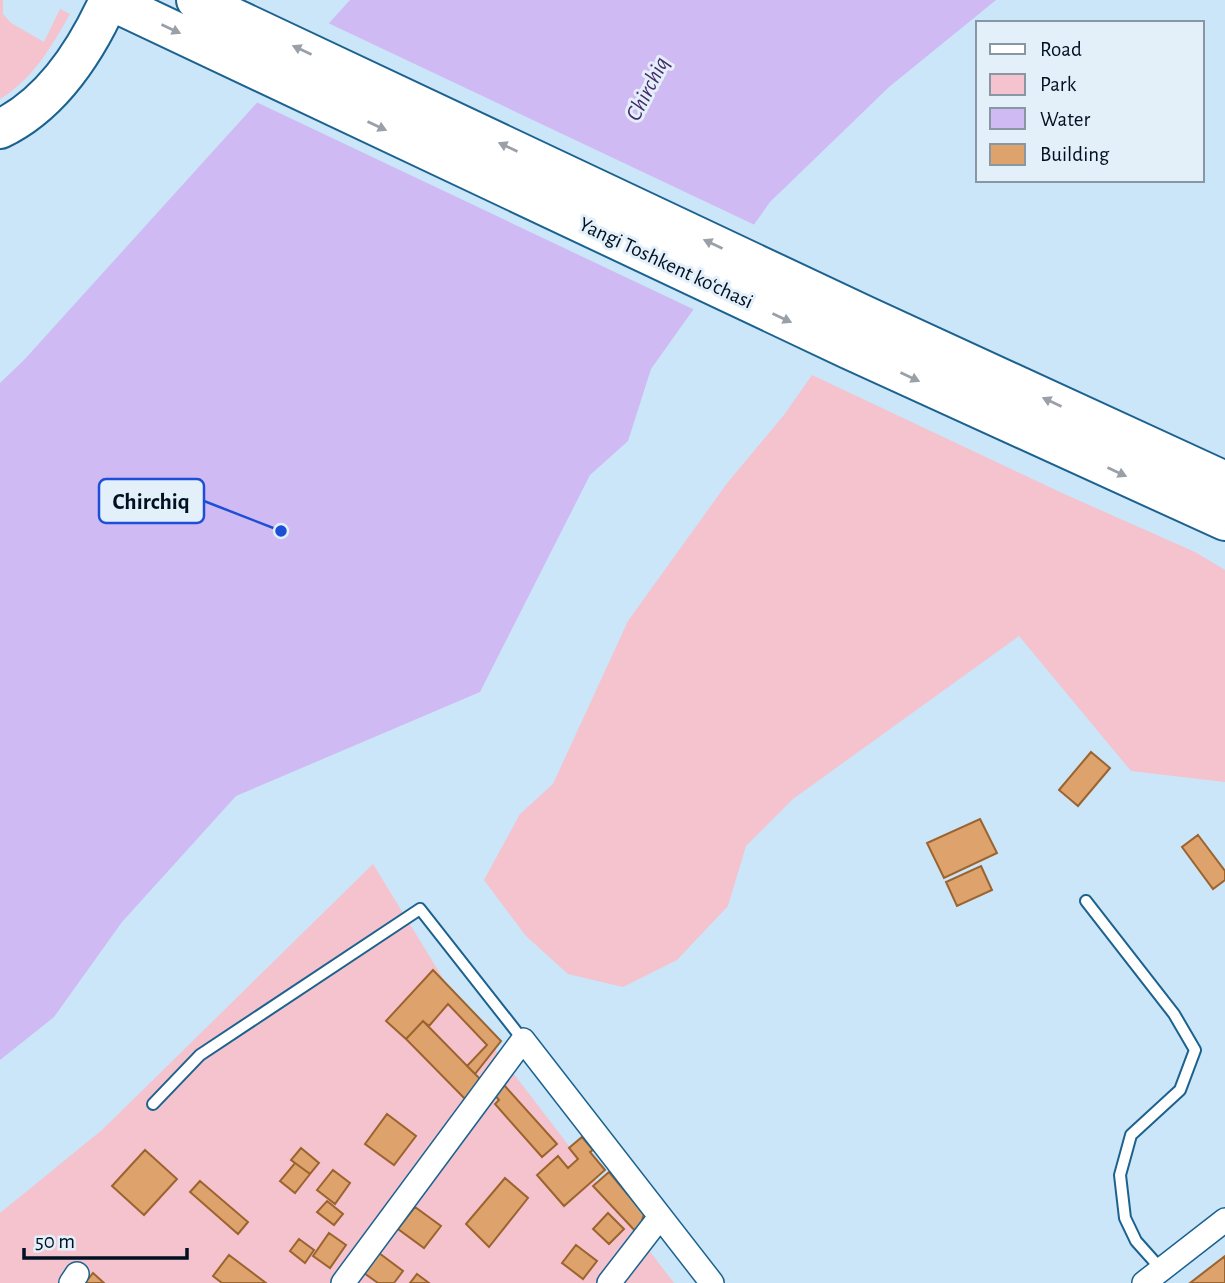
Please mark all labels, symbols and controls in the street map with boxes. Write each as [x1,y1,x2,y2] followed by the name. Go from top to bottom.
[976,21,1204,182] legend
[161,23,181,35] one-way arrow
[1040,39,1082,60] text: Road
[292,44,312,56] one-way arrow
[622,53,674,125] water label: Chirchiq
[1040,74,1077,95] text: Park
[1040,109,1090,130] text: Water
[367,121,387,132] one-way arrow
[497,141,518,152] one-way arrow
[1040,144,1110,165] text: Building
[576,213,756,313] street label: Yangi Toshkent ko‘chasi
[703,239,723,250] one-way arrow
[772,312,792,323] one-way arrow
[900,371,920,383] one-way arrow
[1042,396,1062,408] one-way arrow
[1107,466,1127,477] one-way arrow
[99,479,204,523] callout: Chirchiq
[112,491,190,514] text: Chirchiq
[24,1216,187,1260] scale bar
[35,1231,75,1252] text: 50 m

